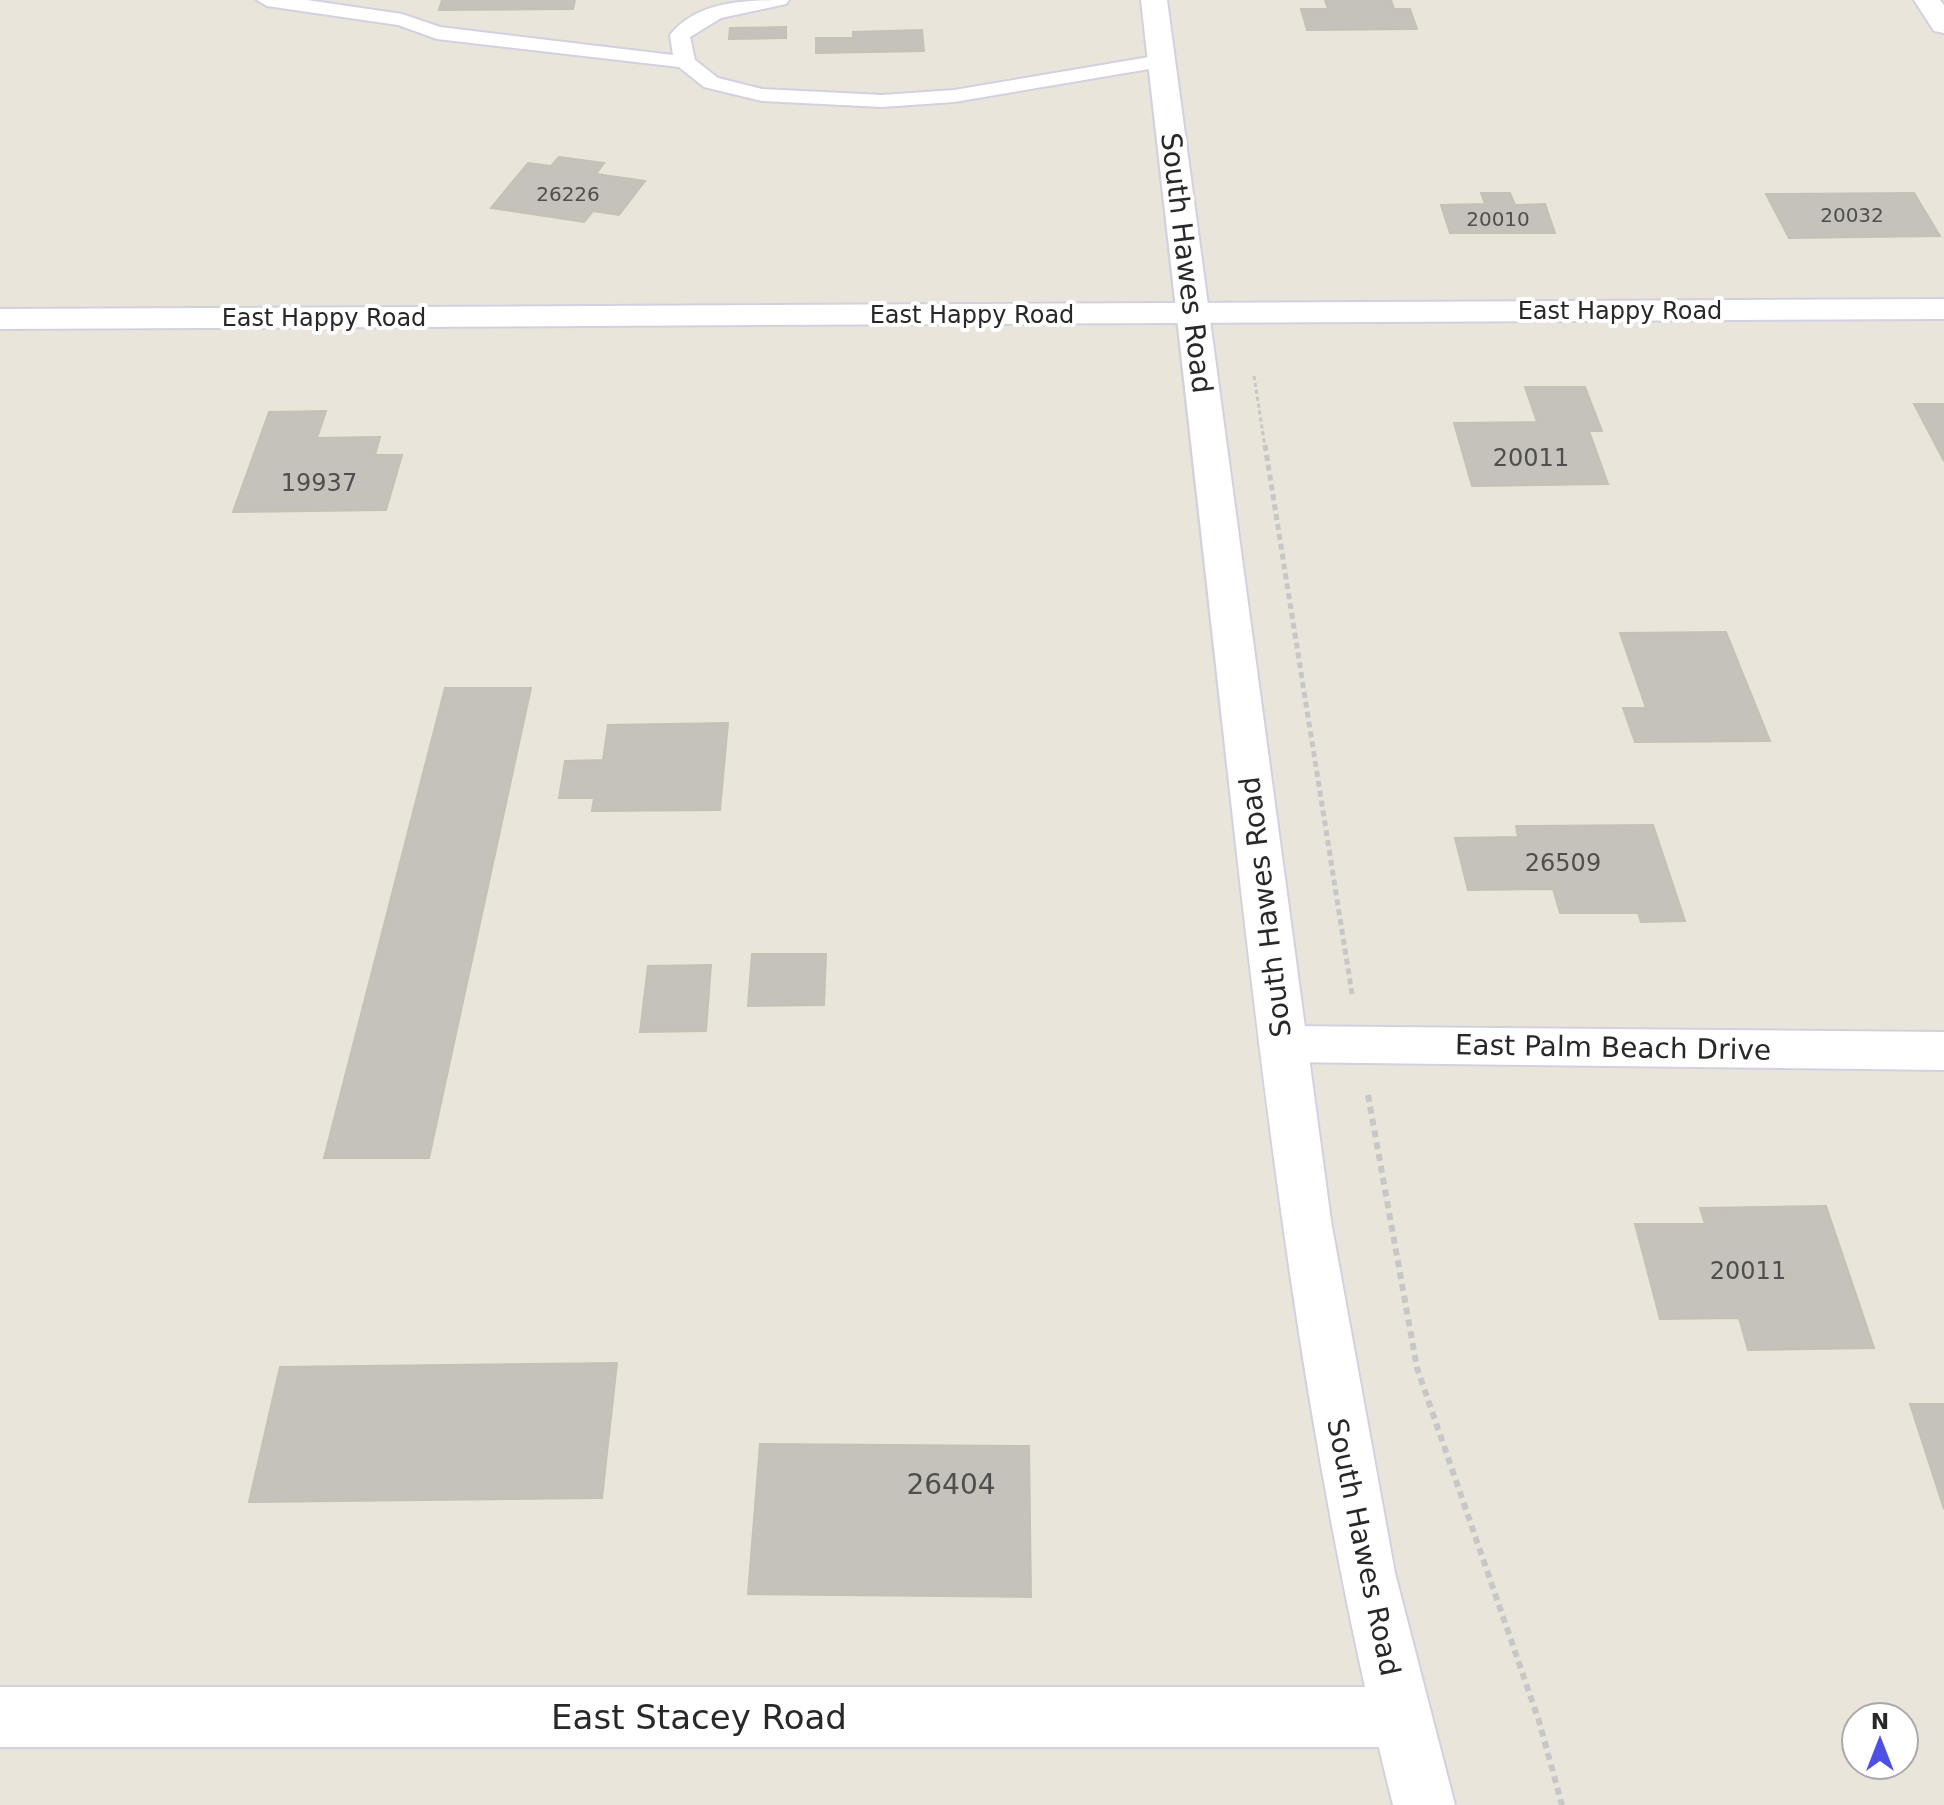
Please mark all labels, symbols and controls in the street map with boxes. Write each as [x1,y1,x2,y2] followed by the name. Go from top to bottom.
[1154,131,1219,395] street label: South Hawes Road
[536,182,600,206] house number: 26226
[1820,203,1884,227] house number: 20032
[1466,207,1530,231] house number: 20010
[1518,297,1722,325] street label: East Happy Road
[870,301,1074,329] street label: East Happy Road
[222,304,426,332] street label: East Happy Road
[1493,444,1569,472] house number: 20011
[281,469,357,497] house number: 19937
[1233,775,1298,1039] street label: South Hawes Road
[1525,849,1601,877] house number: 26509
[1455,1028,1771,1067] street label: East Palm Beach Drive
[1710,1257,1786,1285] house number: 20011
[1320,1415,1407,1679] street label: South Hawes Road
[906,1468,996,1501] house number: 26404
[551,1697,847,1737] street label: East Stacey Road
[1840,1701,1920,1781] north arrow
[1871,1709,1889,1734] text: N

